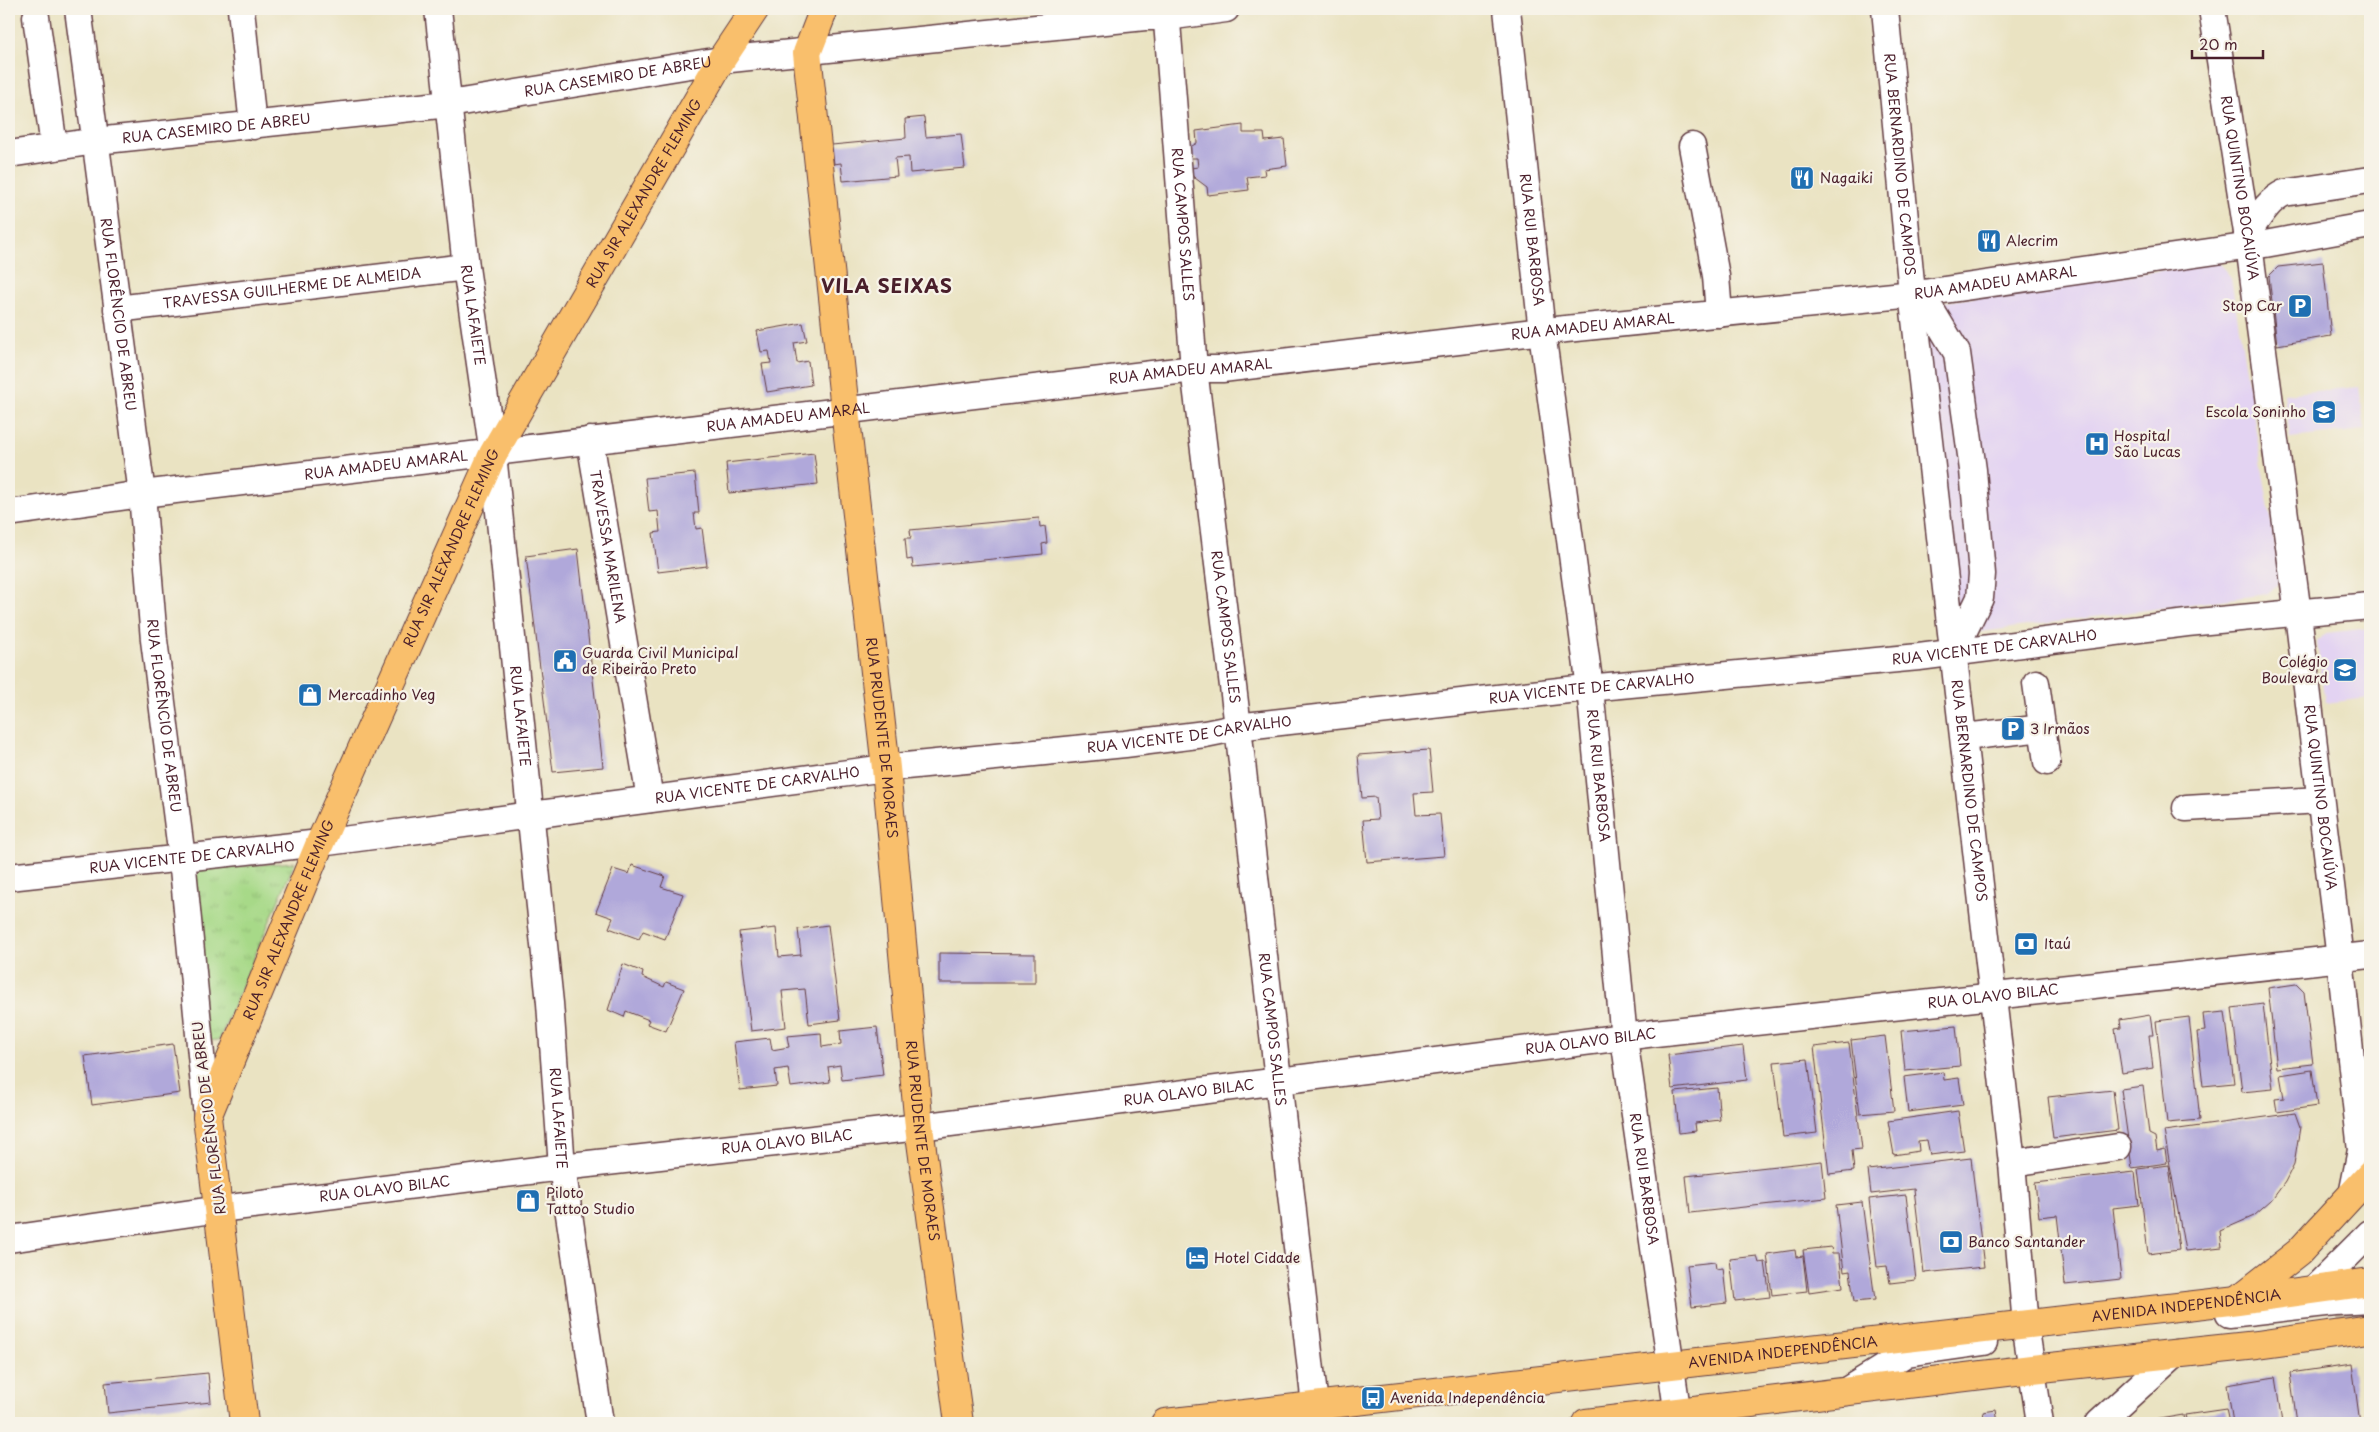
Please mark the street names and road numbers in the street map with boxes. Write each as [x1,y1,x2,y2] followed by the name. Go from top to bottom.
[523,51,713,102] street label: RUA CASEMIRO DE ABREU
[1879,52,1921,277] street label: RUA BERNARDINO DE CAMPOS
[580,94,707,291] street label: RUA SIR ALEXANDRE FLEMING
[2216,94,2265,282] street label: RUA QUINTINO BOCAIÚVA
[121,108,312,148] street label: RUA CASEMIRO DE ABREU
[1167,147,1200,302] street label: RUA CAMPOS SALLES
[1515,172,1550,307] street label: RUA RUI BARBOSA
[96,216,142,412] street label: RUA FLORÊNCIO DE ABREU
[1913,260,2078,304] street label: RUA AMADEU AMARAL
[162,262,422,313] street label: TRAVESSA GUILHERME DE ALMEIDA
[456,263,491,367] street label: RUA LAFAIETE
[1510,307,1676,345] street label: RUA AMADEU AMARAL
[1107,352,1274,389] street label: RUA AMADEU AMARAL
[705,397,871,437] street label: RUA AMADEU AMARAL
[303,444,469,485] street label: RUA AMADEU AMARAL
[397,444,504,650] street label: RUA SIR ALEXANDRE FLEMING
[585,468,631,625] street label: TRAVESSA MARILENA
[1206,549,1246,705] street label: RUA CAMPOS SALLES
[142,618,187,814] street label: RUA FLORÊNCIO DE ABREU
[1891,624,2098,670] street label: RUA VICENTE DE CARVALHO
[861,636,903,839] street label: RUA PRUDENTE DE MORAES
[505,664,536,768] street label: RUA LAFAIETE
[1487,667,1695,709] street label: RUA VICENTE DE CARVALHO
[1946,678,1993,903] street label: RUA BERNARDINO DE CAMPOS
[2299,703,2343,892] street label: RUA QUINTINO BOCAIÚVA
[1582,708,1616,843] street label: RUA RUI BARBOSA
[1086,710,1293,758] street label: RUA VICENTE DE CARVALHO
[653,761,861,809] street label: RUA VICENTE DE CARVALHO
[237,815,339,1023] street label: RUA SIR ALEXANDRE FLEMING
[88,835,296,878] street label: RUA VICENTE DE CARVALHO
[1254,951,1292,1107] street label: RUA CAMPOS SALLES
[1926,978,2060,1013] street label: RUA OLAVO BILAC
[186,1020,231,1216] street label: RUA FLORÊNCIO DE ABREU
[1524,1022,1657,1060] street label: RUA OLAVO BILAC
[901,1039,945,1242] street label: RUA PRUDENTE DE MORAES
[545,1067,573,1170] street label: RUA LAFAIETE
[1122,1073,1256,1111] street label: RUA OLAVO BILAC
[1625,1111,1664,1246] street label: RUA RUI BARBOSA
[720,1124,854,1159] street label: RUA OLAVO BILAC
[318,1170,451,1207] street label: RUA OLAVO BILAC
[2090,1283,2282,1327] street label: AVENIDA INDEPENDÊNCIA
[1687,1330,1879,1373] street label: AVENIDA INDEPENDÊNCIA

